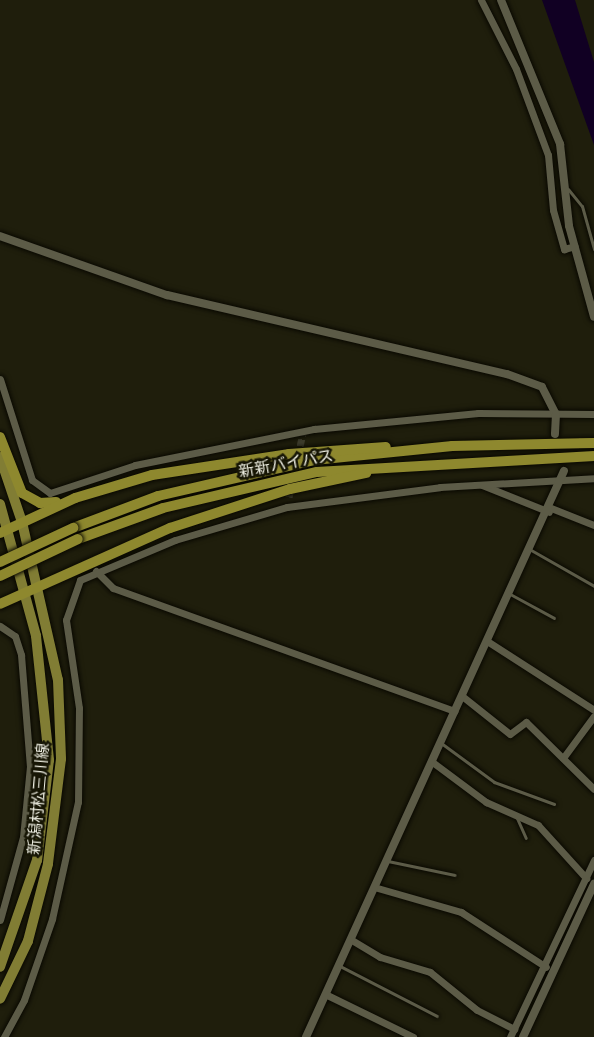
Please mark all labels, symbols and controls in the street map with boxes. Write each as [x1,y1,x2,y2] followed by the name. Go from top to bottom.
[237,446,335,482] street label: 新新バイパス
[25,742,53,856] street label: 新潟村松三川線

